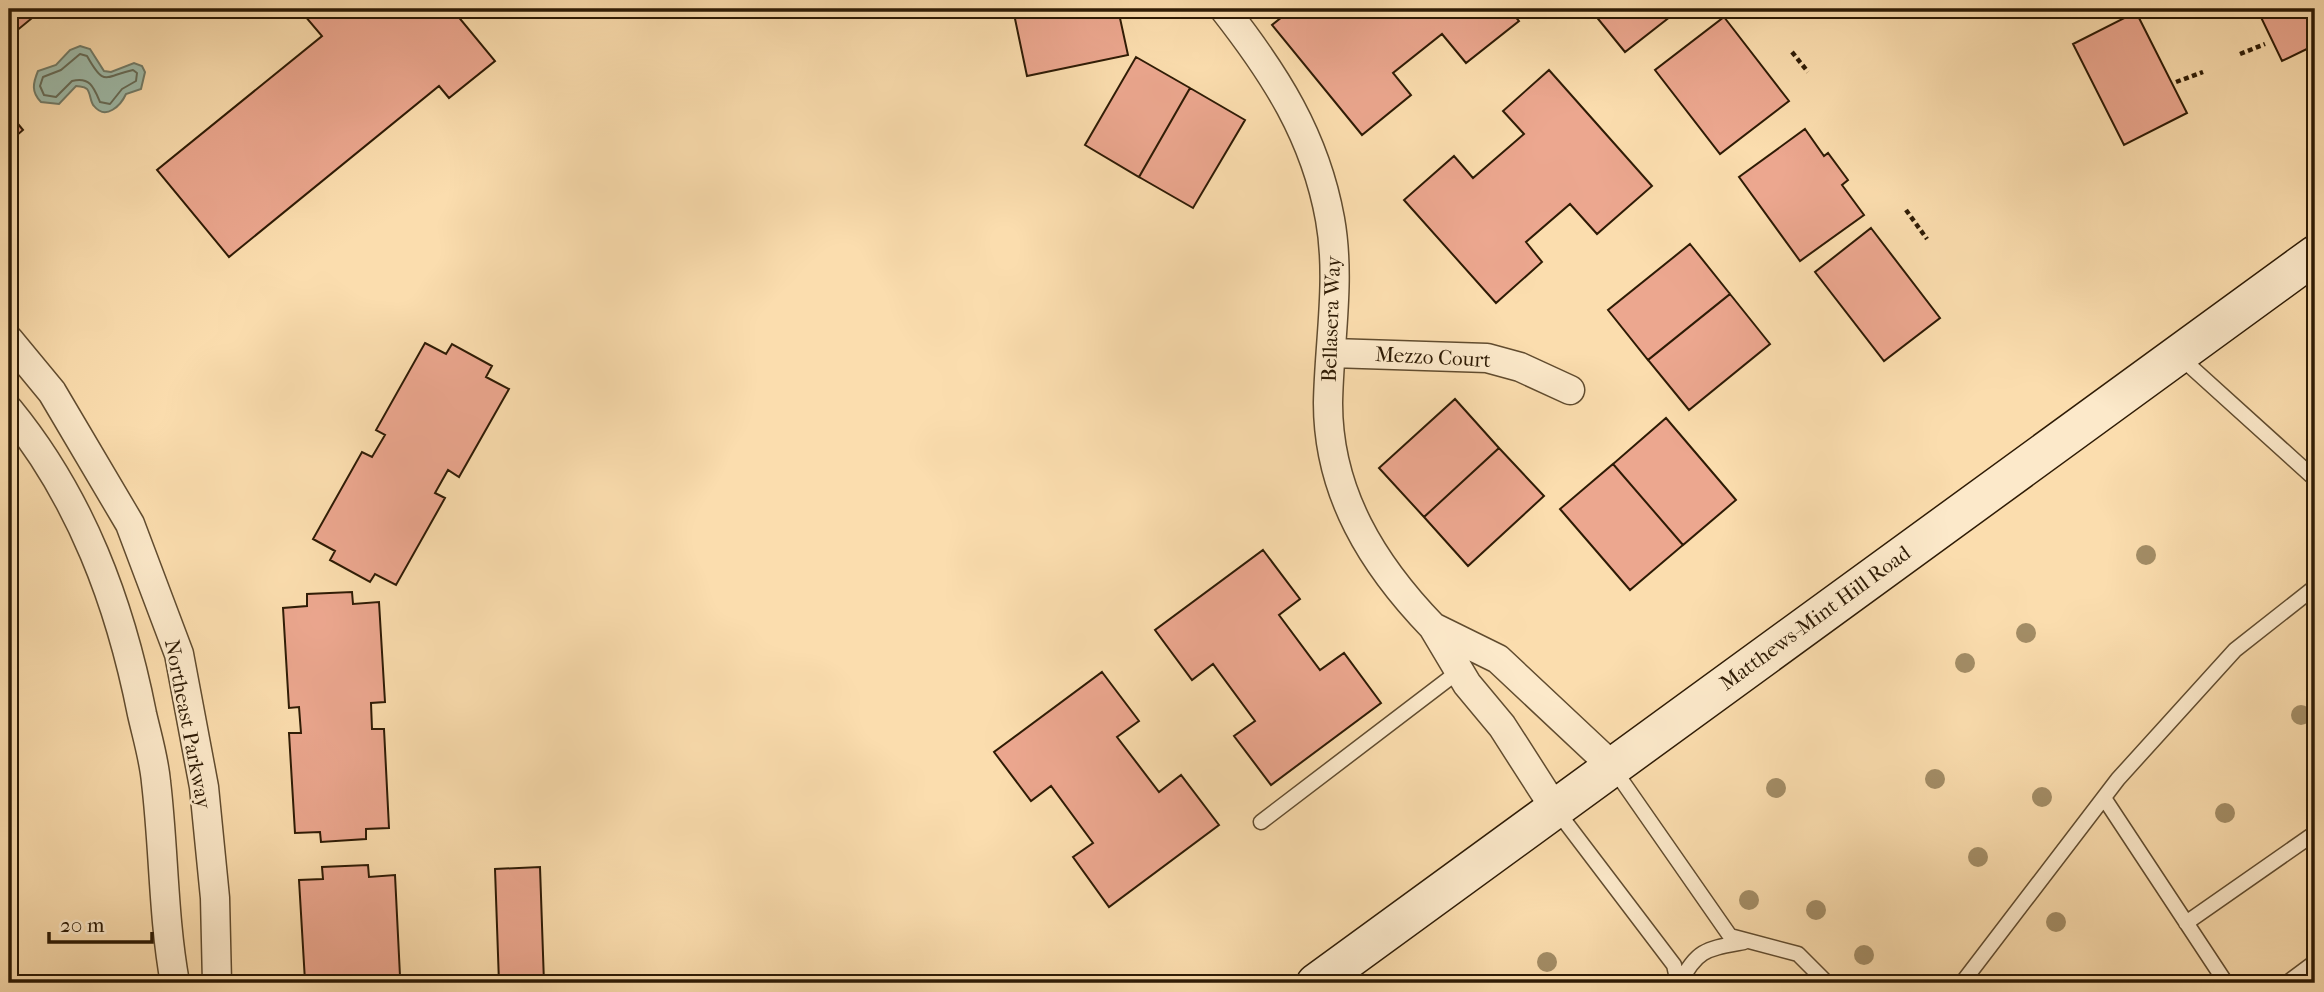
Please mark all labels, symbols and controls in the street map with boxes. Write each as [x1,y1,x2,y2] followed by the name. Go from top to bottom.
[1317,255,1345,383] street label: Bellasera Way
[1374,342,1492,372] street label: Mezzo Court
[1715,540,1915,695] street label: Matthews-Mint Hill Road
[160,637,216,811] street label: Northeast Parkway
[49,901,152,945] scale bar
[60,913,105,937] text: 20 m

